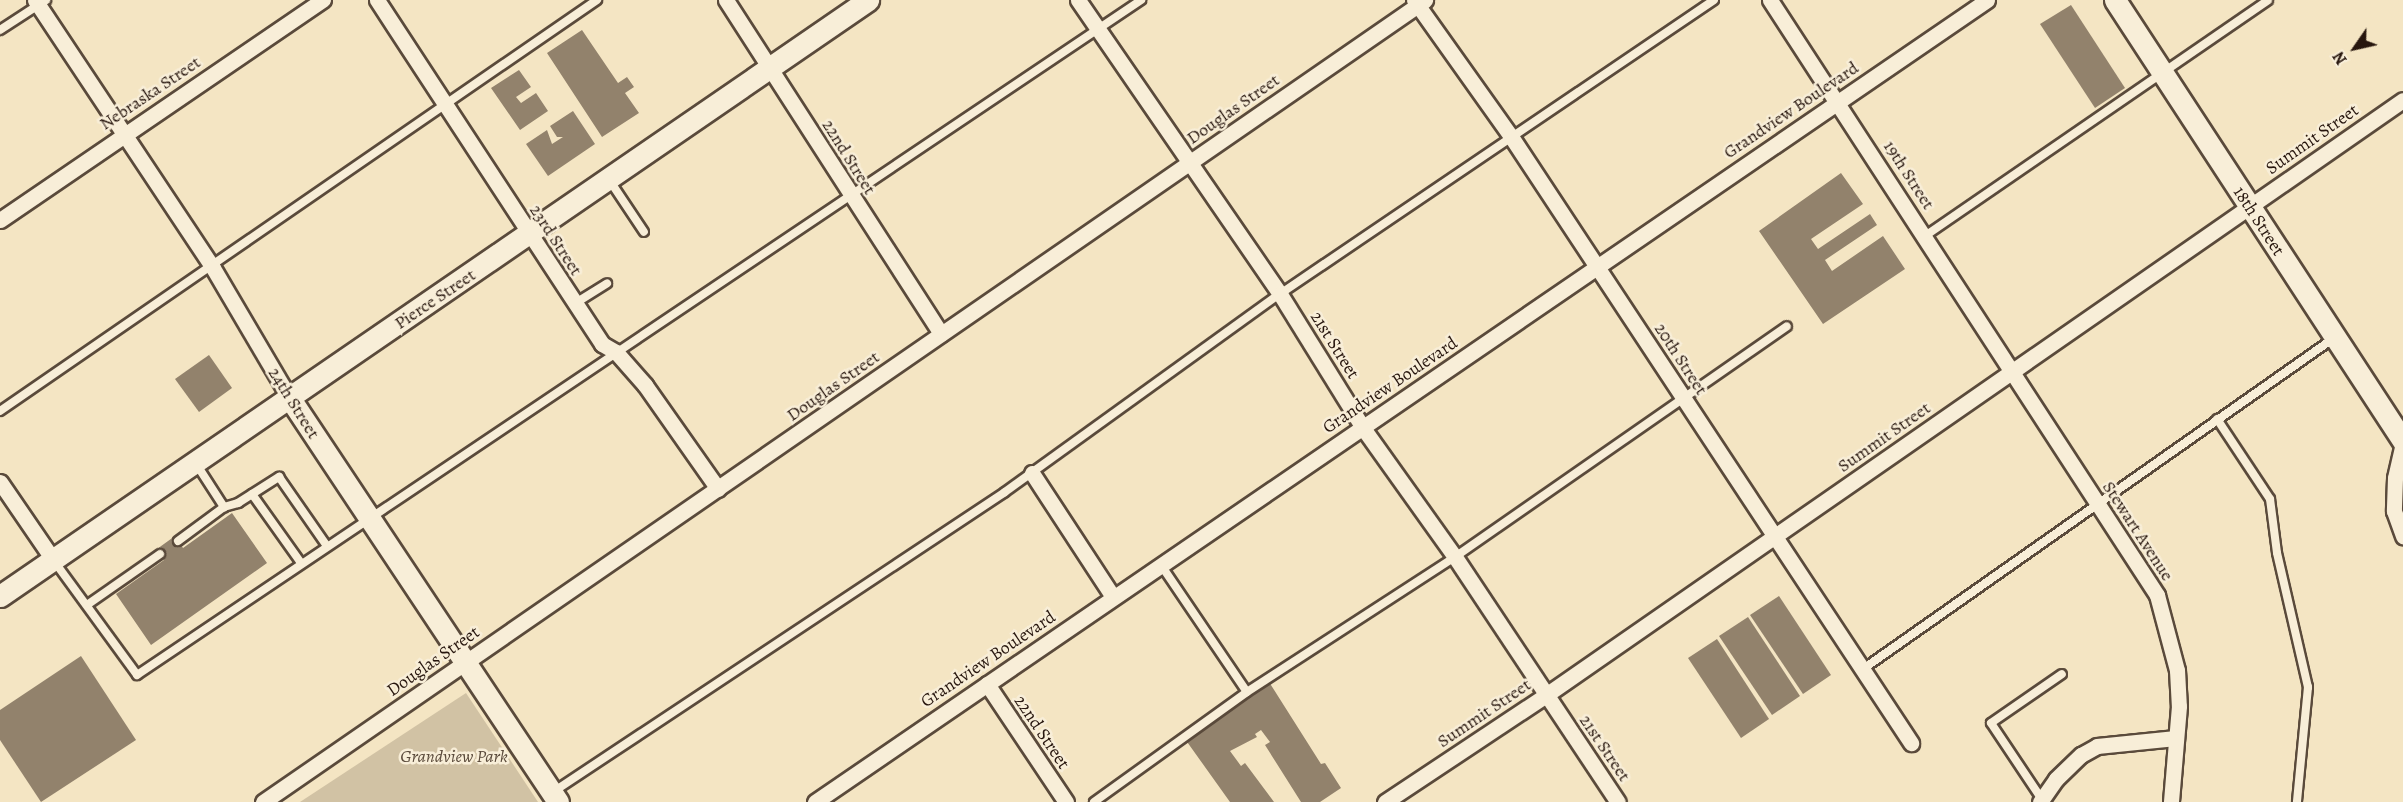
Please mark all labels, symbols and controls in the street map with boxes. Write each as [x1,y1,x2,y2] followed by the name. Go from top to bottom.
[2325,18,2385,78] north arrow
[2328,47,2352,69] text: N
[95,51,205,135] street label: Nebraska Street
[1720,57,1862,163] street label: Grandview Boulevard
[1182,69,1284,149] street label: Douglas Street
[2262,99,2362,179] street label: Summit Street
[817,115,881,199] street label: 22nd Street
[1879,137,1939,213] street label: 19th Street
[2229,182,2289,260] street label: 18th Street
[525,200,587,280] street label: 23rd Street
[390,264,480,334] street label: Pierce Street
[1306,307,1364,383] street label: 21st Street
[1650,319,1712,399] street label: 20th Street
[1319,332,1461,438] street label: Grandview Boulevard
[782,346,884,426] street label: Douglas Street
[264,363,324,443] street label: 24th Street
[1834,397,1934,477] street label: Summit Street
[2098,477,2178,585] street label: Stewart Avenue
[917,606,1059,712] street label: Grandview Boulevard
[382,621,484,701] street label: Douglas Street
[1433,674,1535,752] street label: Summit Street
[1009,691,1075,773] street label: 22nd Street
[1575,711,1635,785] street label: 21st Street
[400,745,508,767] park label: Grandview Park

